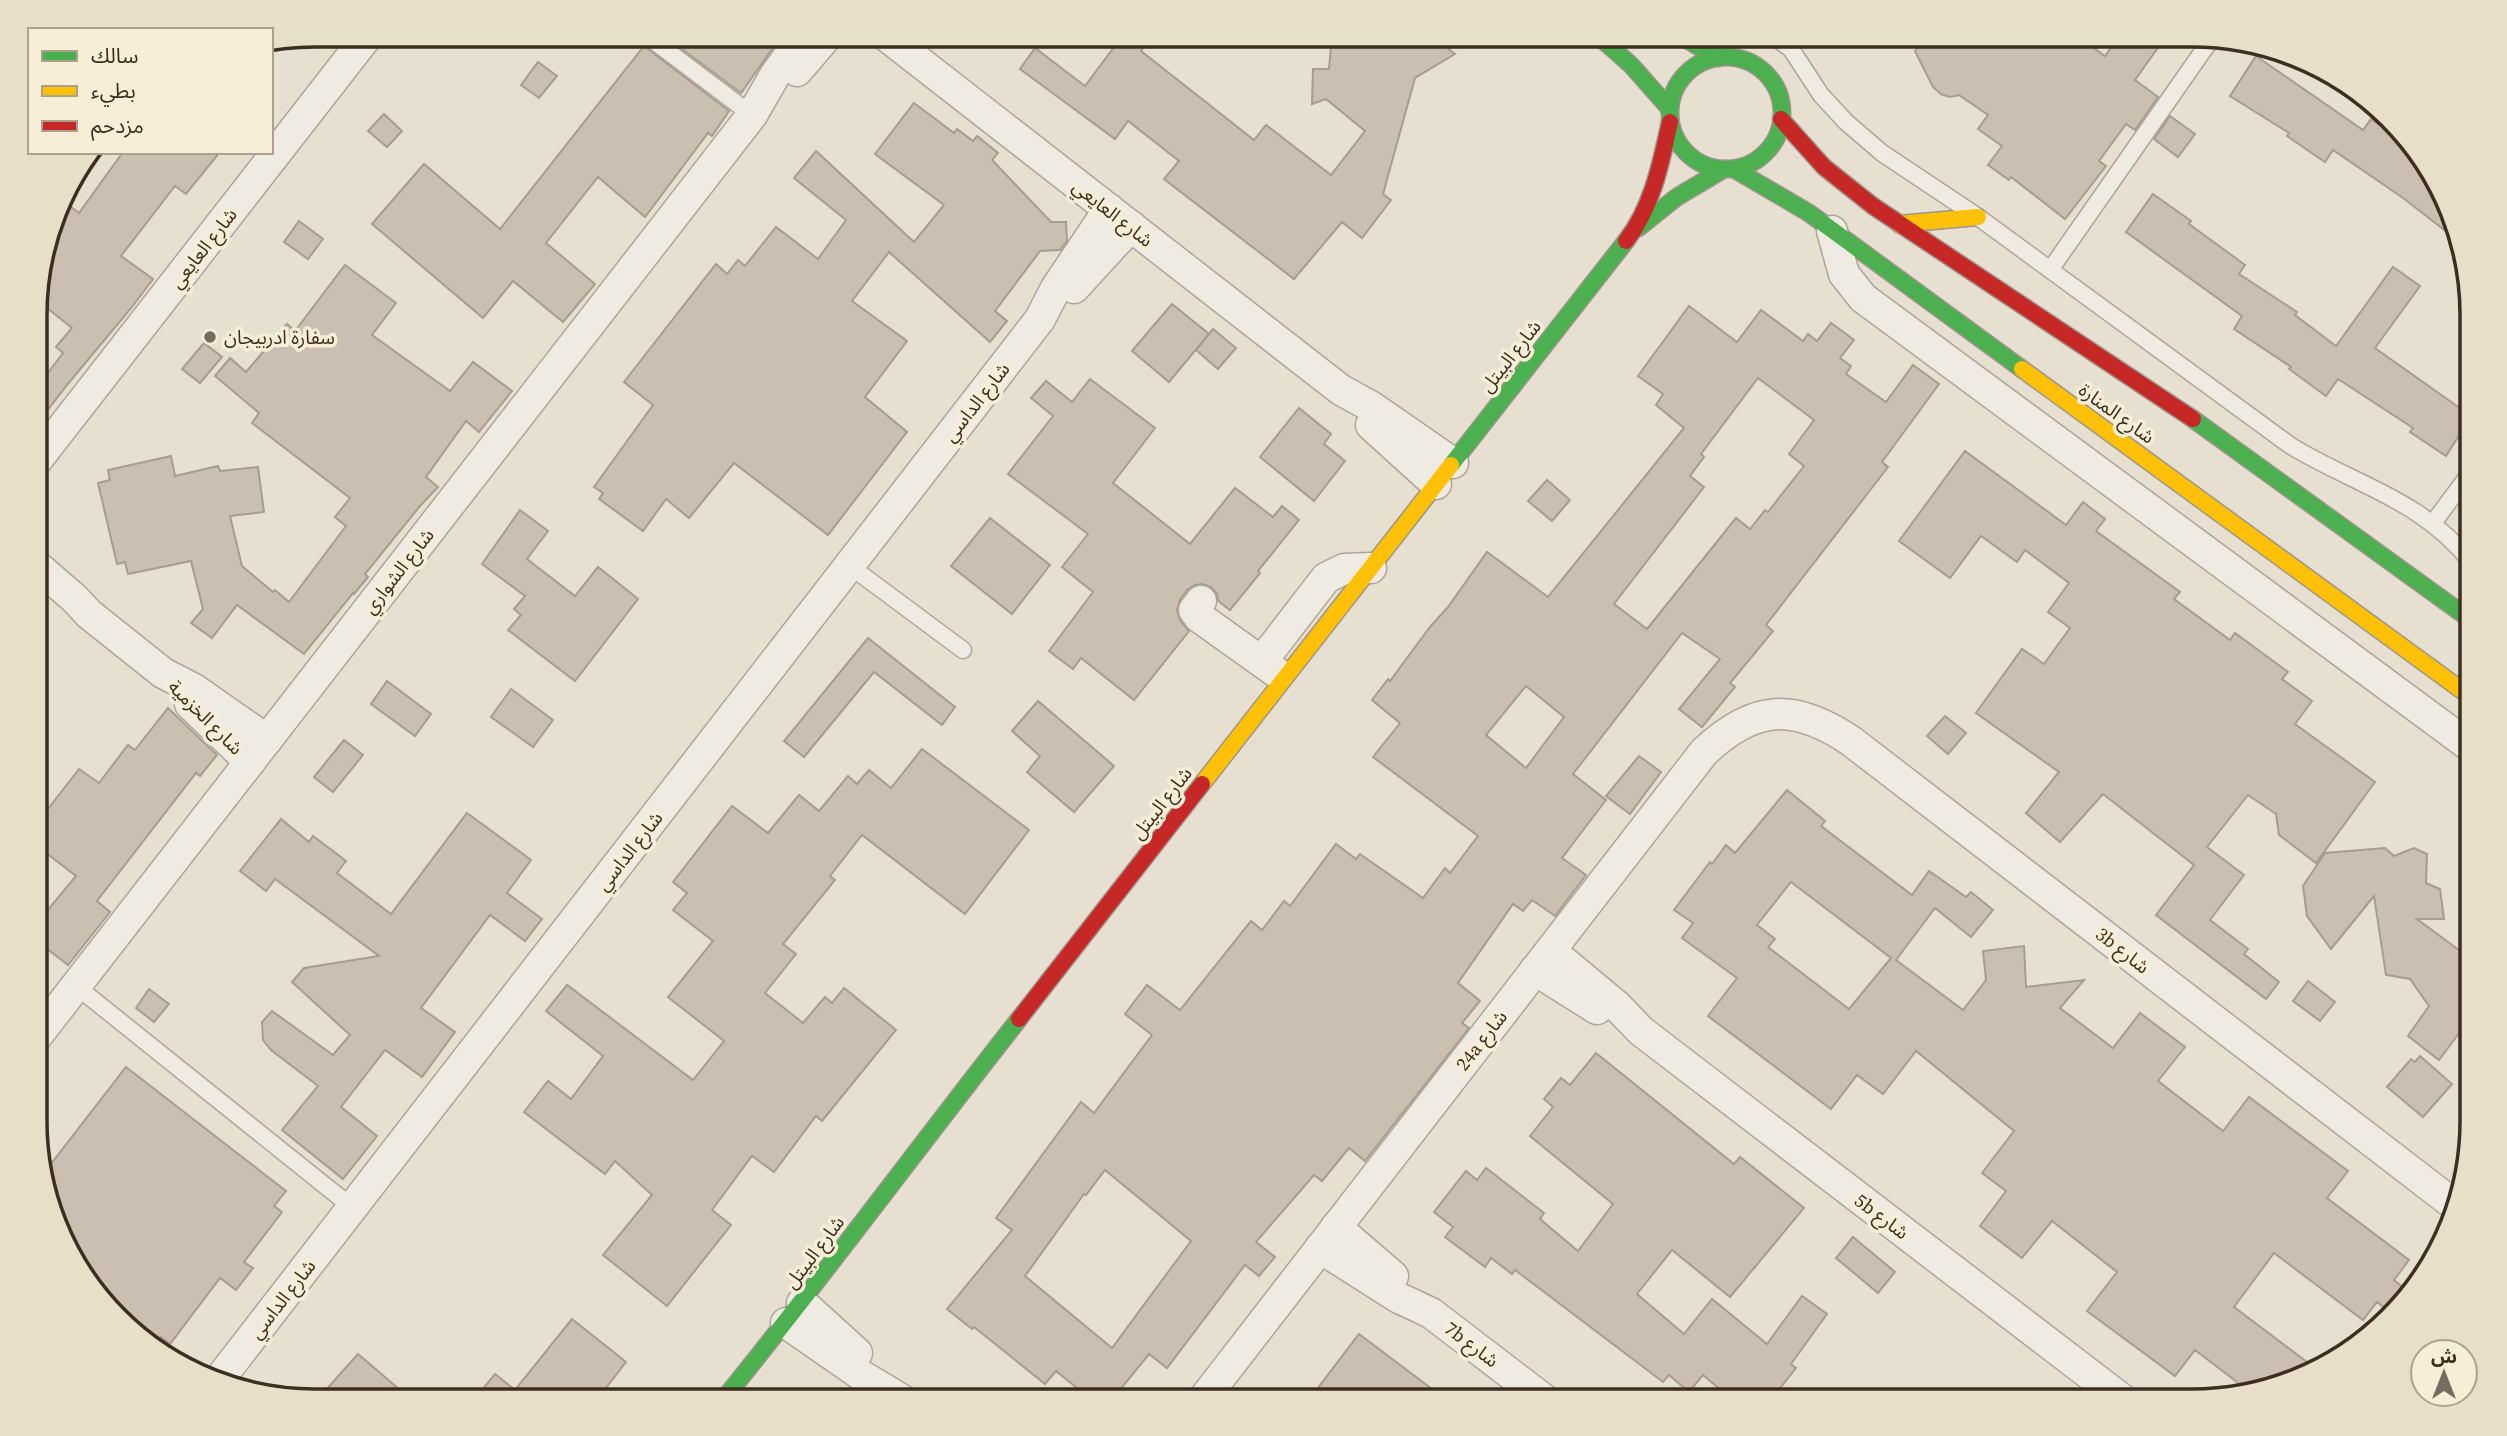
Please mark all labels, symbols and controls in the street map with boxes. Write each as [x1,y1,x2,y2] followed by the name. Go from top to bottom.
[28,28,273,154] legend
[91,41,138,70] text: سالك
[91,76,136,107] text: بطيء
[91,111,144,141] text: مزدحم
[1066,173,1159,255] street label: شارع العايعي
[163,202,245,295] street label: شارع العايعي
[1473,314,1547,398] street label: شارع البيتل
[224,324,335,350] place label: سفارة ادربيجان
[202,329,218,345] marker: سفارة ادربيجان
[937,357,1017,449] street label: شارع الداسي
[2073,377,2160,450] street label: شارع المنارة
[356,523,442,621] street label: شارع الشواري
[162,674,249,761] street label: شارع الخزمية
[1124,761,1198,845] street label: شارع البيتل
[590,806,670,898] street label: شارع الداسي
[2090,921,2155,980] street label: 3b شارع
[1449,1004,1514,1076] street label: 24a شارع
[1849,1187,1915,1246] street label: 5b شارع
[778,1210,851,1295] street label: شارع البيتل
[243,1254,323,1346] street label: شارع الداسي
[1439,1315,1505,1374] street label: 7b شارع
[2409,1338,2479,1408] north arrow
[2431,1343,2457,1369] text: ش

